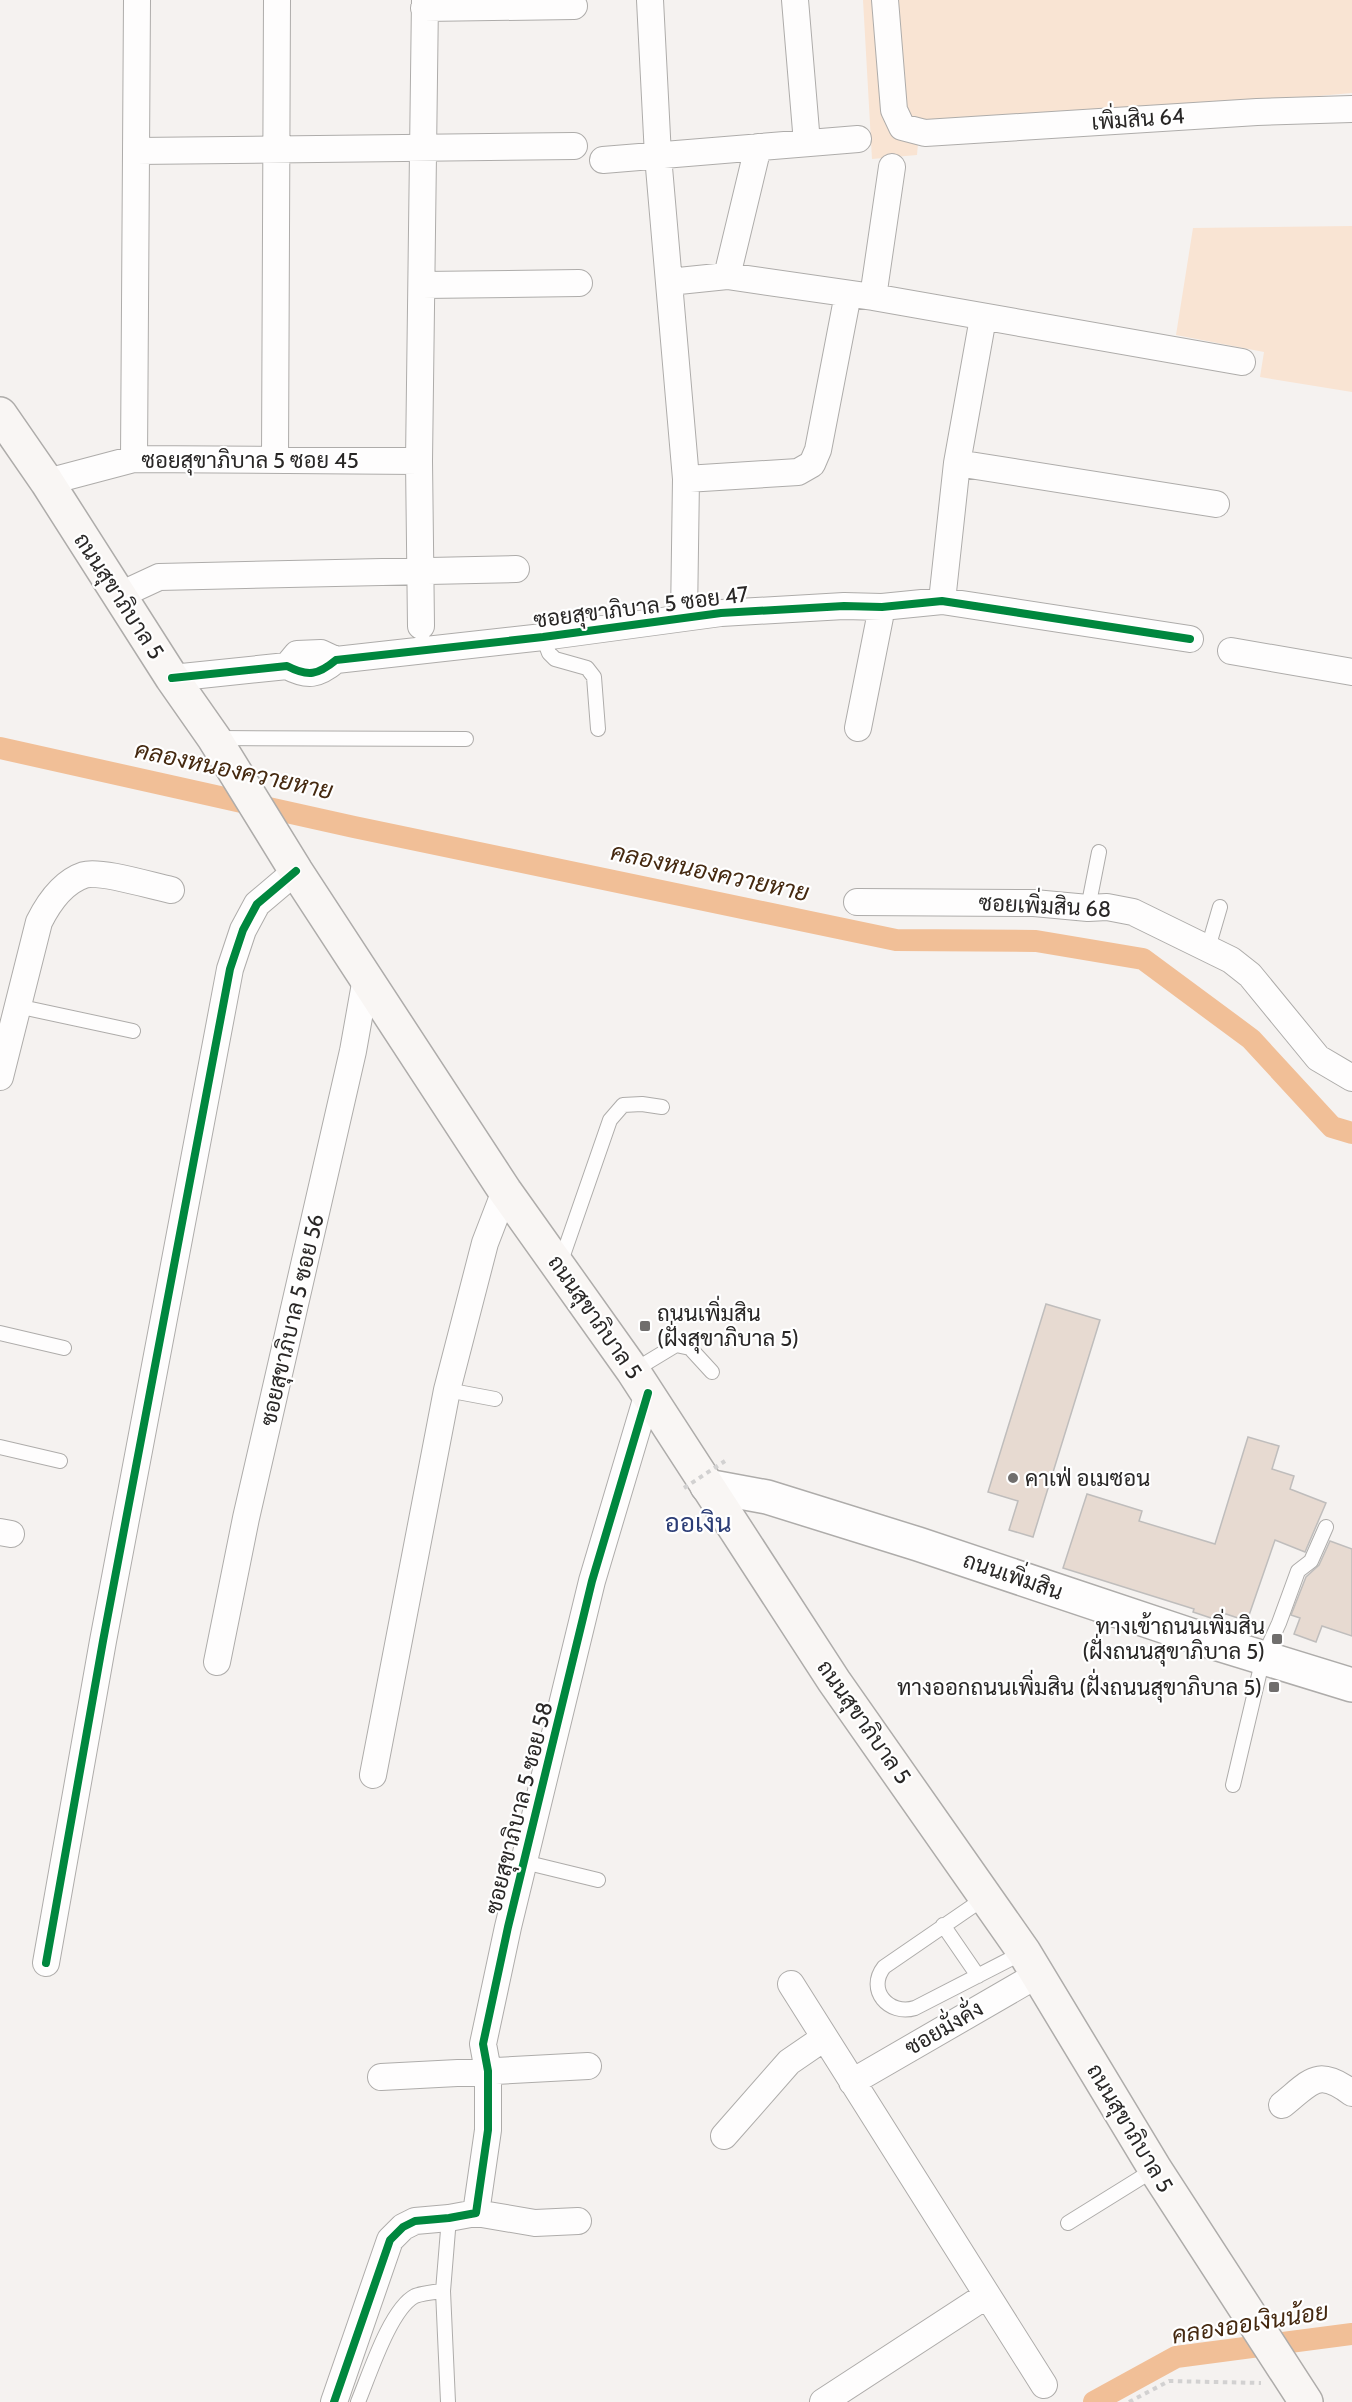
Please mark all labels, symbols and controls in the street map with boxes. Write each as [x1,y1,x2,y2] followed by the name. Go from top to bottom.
[1090,97,1186,136] street label: เพิ่มสิน 64
[141,447,359,476] street label: ซอยสุขาภิบาล 5 ซอย 45
[66,528,170,665] street label: ถนนสุขาภิบาล 5
[532,580,750,636] street label: ซอยสุขาภิบาล 5 ซอย 47
[132,735,336,805] water label: คลองหนองควายหาย
[608,837,812,907] water label: คลองหนองควายหาย
[978,884,1112,923] street label: ซอยเพิ่มสิน 68
[254,1211,332,1429] street label: ซอยสุขาภิบาล 5 ซอย 56
[541,1250,648,1385] street label: ถนนสุขาภิบาล 5
[657,1295,799,1354] place label: ถนนเพิ่มสิน (ฝั่งสุขาภิบาล 5)
[638,1319,652,1333] marker: ถนนเพิ่มสิน (ฝั่งสุขาภิบาล 5)
[1025,1465,1150,1492] place label: คาเฟ่ อเมซอน
[1006,1471,1020,1485] marker: คาเฟ่ อเมซอน
[665,1507,731,1539] district label: ออเงิน
[960,1542,1068,1606] street label: ถนนเพิ่มสิน
[1082,1608,1265,1667] place label: ทางเข้าถนนเพิ่มสิน (ฝั่งถนนสุขาภิบาล 5)
[1270,1632,1284,1646] marker: ทางเข้าถนนเพิ่มสิน (ฝั่งถนนสุขาภิบาล 5)
[810,1655,917,1790] street label: ถนนสุขาภิบาล 5
[897,1668,1262,1703] place label: ทางออกถนนเพิ่มสิน (ฝั่งถนนสุขาภิบาล 5)
[1267,1680,1281,1694] marker: ทางออกถนนเพิ่มสิน (ฝั่งถนนสุขาภิบาล 5)
[480,1699,560,1917] street label: ซอยสุขาภิบาล 5 ซอย 58
[897,1990,988,2061] street label: ซอยมั่งคั่ง
[1079,2059,1179,2198] street label: ถนนสุขาภิบาล 5
[1170,2296,1331,2350] water label: คลองออเงินน้อย

